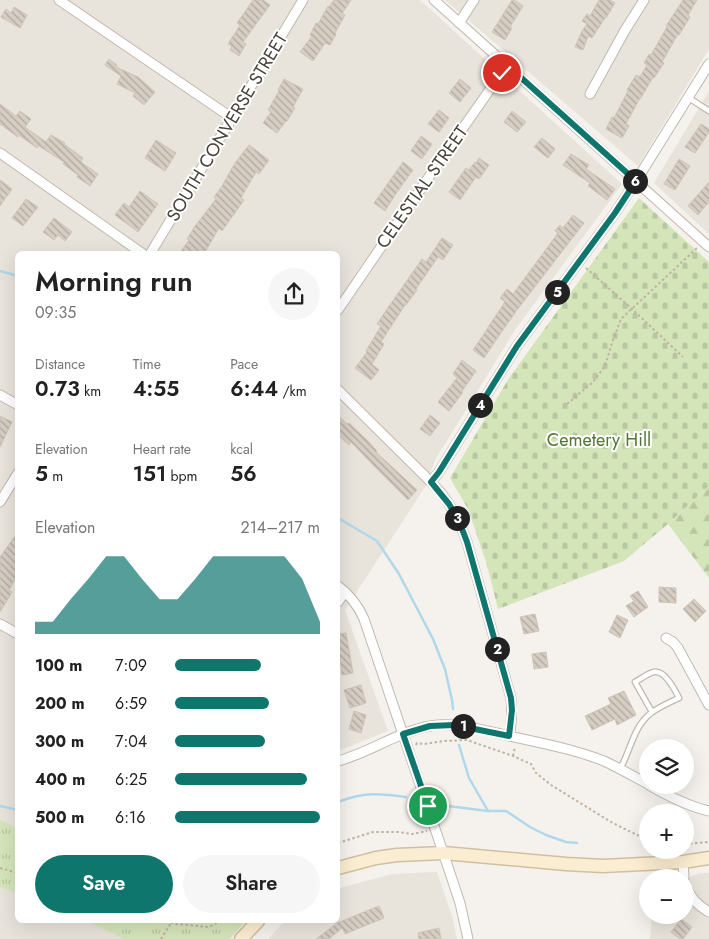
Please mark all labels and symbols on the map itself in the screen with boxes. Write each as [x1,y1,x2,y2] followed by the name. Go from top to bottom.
[160,27,294,226] street label: SOUTH CONVERSE STREET
[481,52,523,94] pin
[370,120,475,254] street label: CELESTIAL STREET
[622,168,648,194] pin: 6
[544,280,570,304] pin: 5
[468,392,492,418] pin: 4
[547,427,651,453] park label: Cemetery Hill
[444,506,470,530] pin: 3
[484,636,510,662] pin: 2
[450,714,476,738] pin: 1
[407,785,449,827] pin

